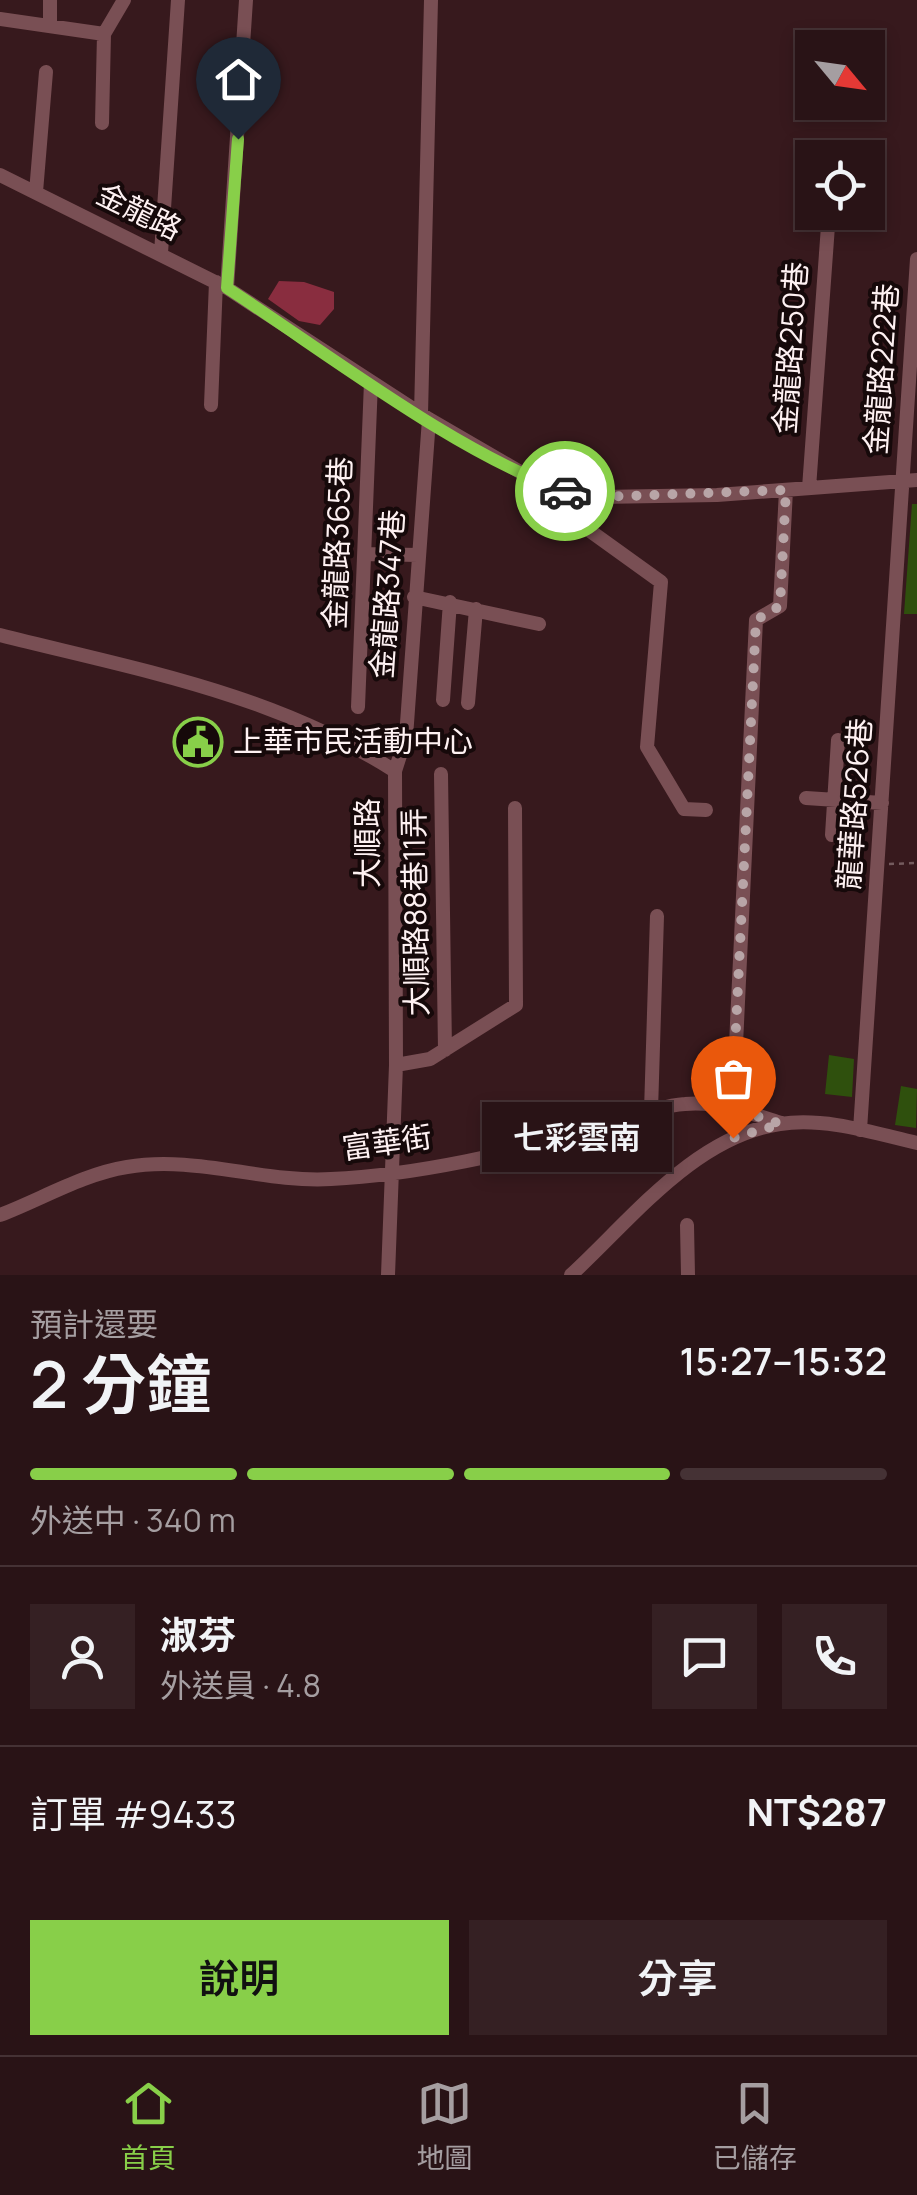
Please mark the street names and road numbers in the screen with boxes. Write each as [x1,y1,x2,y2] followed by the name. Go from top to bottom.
[90,172,189,249] street label: 金龍路
[763,260,816,435] street label: 金龍路250巷
[854,282,907,456] street label: 金龍路222巷
[313,456,360,630] street label: 金龍路365巷
[360,508,413,680] street label: 金龍路347巷
[827,717,880,891] street label: 龍華路526巷
[346,798,387,888] street label: 大順路
[392,808,437,1016] street label: 大順路88巷11弄
[339,1115,434,1168] street label: 富華街

